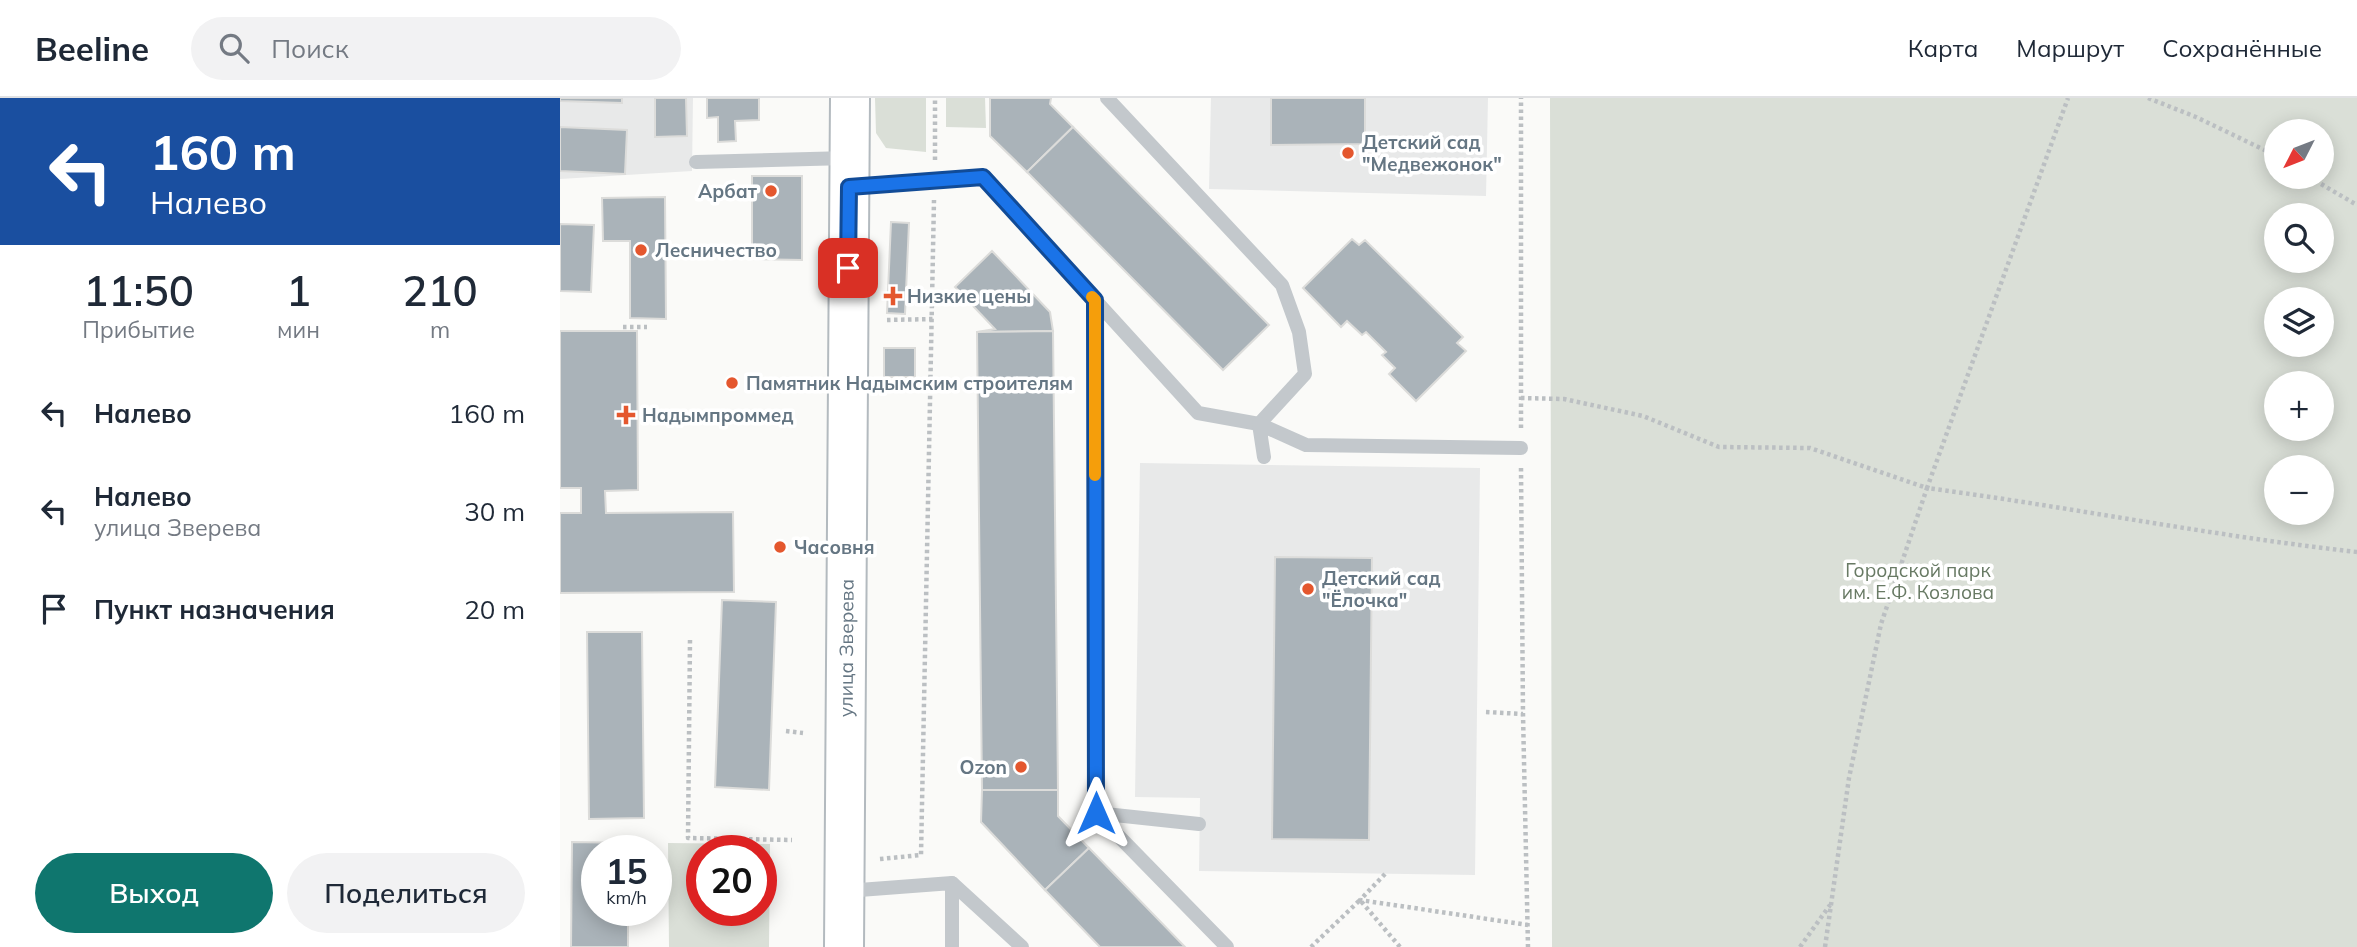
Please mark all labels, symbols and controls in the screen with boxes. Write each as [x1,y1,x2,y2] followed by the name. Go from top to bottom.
[191,17,681,80] search box
[35,28,149,69] text: Beeline
[215,29,253,67] icon: search
[271,32,349,65] text: Поиск
[1908,33,1978,63] text: Карта
[2016,33,2124,63] text: Маршрут
[2162,33,2322,63] text: Сохранённые
[2264,119,2334,189] north arrow
[2264,119,2334,525] map controls
[150,121,296,182] text: 160 m
[35,126,126,217] icon: left
[1362,130,1502,176] place label: Детский сад "Медвежонок"
[1340,145,1356,161] marker: Детский сад "Медвежонок"
[698,179,758,203] place label: Арбат
[150,182,267,222] text: Налево
[763,183,779,199] marker: Арбат
[2264,203,2334,273] button: search
[655,238,777,262] place label: Лесничество
[818,238,878,298] pin
[633,242,649,258] marker: Лесничество
[829,249,867,287] icon: arrive
[83,264,194,317] text: 11:50
[286,264,311,317] text: 1
[402,264,478,317] text: 210
[907,284,1031,308] place label: Низкие цены
[2264,287,2334,357] button: layers
[885,288,901,304] marker: Низкие цены
[82,315,195,344] text: Прибытие
[277,315,320,344] text: мин
[430,315,450,344] text: m
[746,371,1073,395] place label: Памятник Надымским строителям
[2264,371,2334,441] button: +
[724,375,740,391] marker: Памятник Надымским строителям
[35,394,73,432] icon: left
[94,397,192,430] text: Налево
[449,397,525,430] text: 160 m
[642,403,794,427] place label: Надымпроммед
[616,405,636,425] marker: Надымпроммед
[2264,455,2334,525] button: −
[94,480,192,513] text: Налево
[35,492,73,530] icon: left
[464,495,525,528] text: 30 m
[94,513,261,542] text: улица Зверева
[794,535,875,559] place label: Часовня
[772,539,788,555] marker: Часовня
[1842,558,1994,604] park label: Городской парк им. Е.Ф. Козлова
[1322,566,1441,612] place label: Детский сад "Ёлочка"
[834,579,859,717] street label: улица Зверева
[1300,581,1316,597] marker: Детский сад "Ёлочка"
[35,590,73,628] icon: arrive
[94,593,335,626] text: Пункт назначения
[464,593,525,626] text: 20 m
[960,755,1007,779] place label: Ozon
[1013,759,1029,775] marker: Ozon
[1059,776,1133,850] position arrow
[686,835,777,926] speed limit sign: 20
[605,849,648,893] text: 15
[35,853,273,933] button: Выход
[287,853,525,933] button: Поделиться
[606,886,647,909] text: km/h

